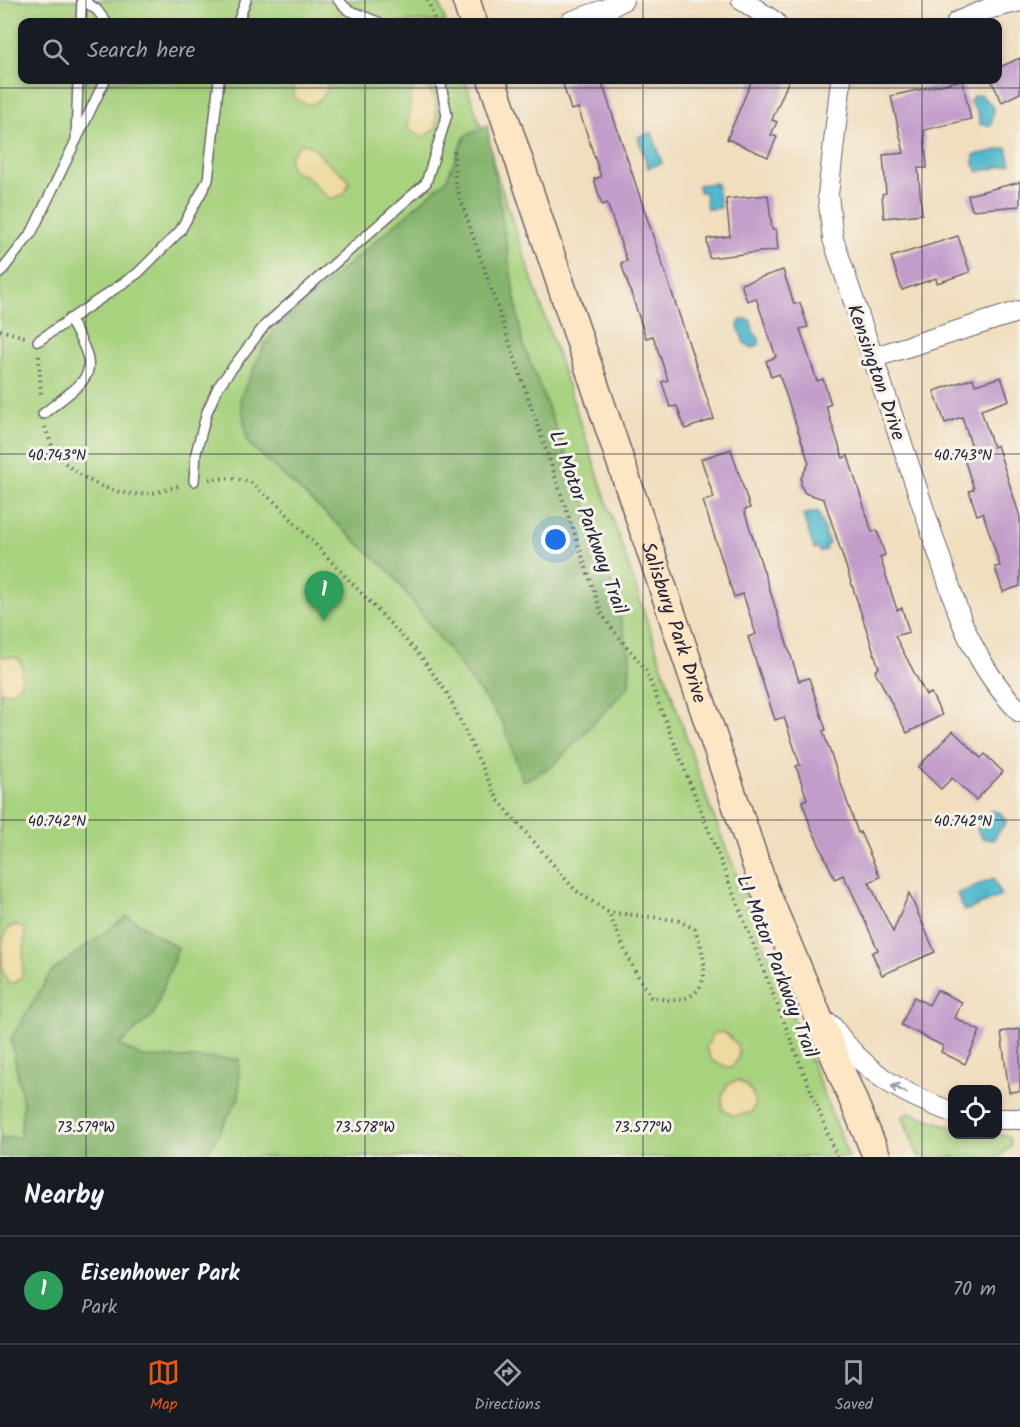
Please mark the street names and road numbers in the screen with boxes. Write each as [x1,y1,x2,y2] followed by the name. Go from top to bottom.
[837,300,913,445] street label: Kensington Drive
[539,426,635,620] street label: LI Motor Parkway Trail
[631,538,715,708] street label: Salisbury Park Drive
[726,870,826,1063] street label: LI Motor Parkway Trail

